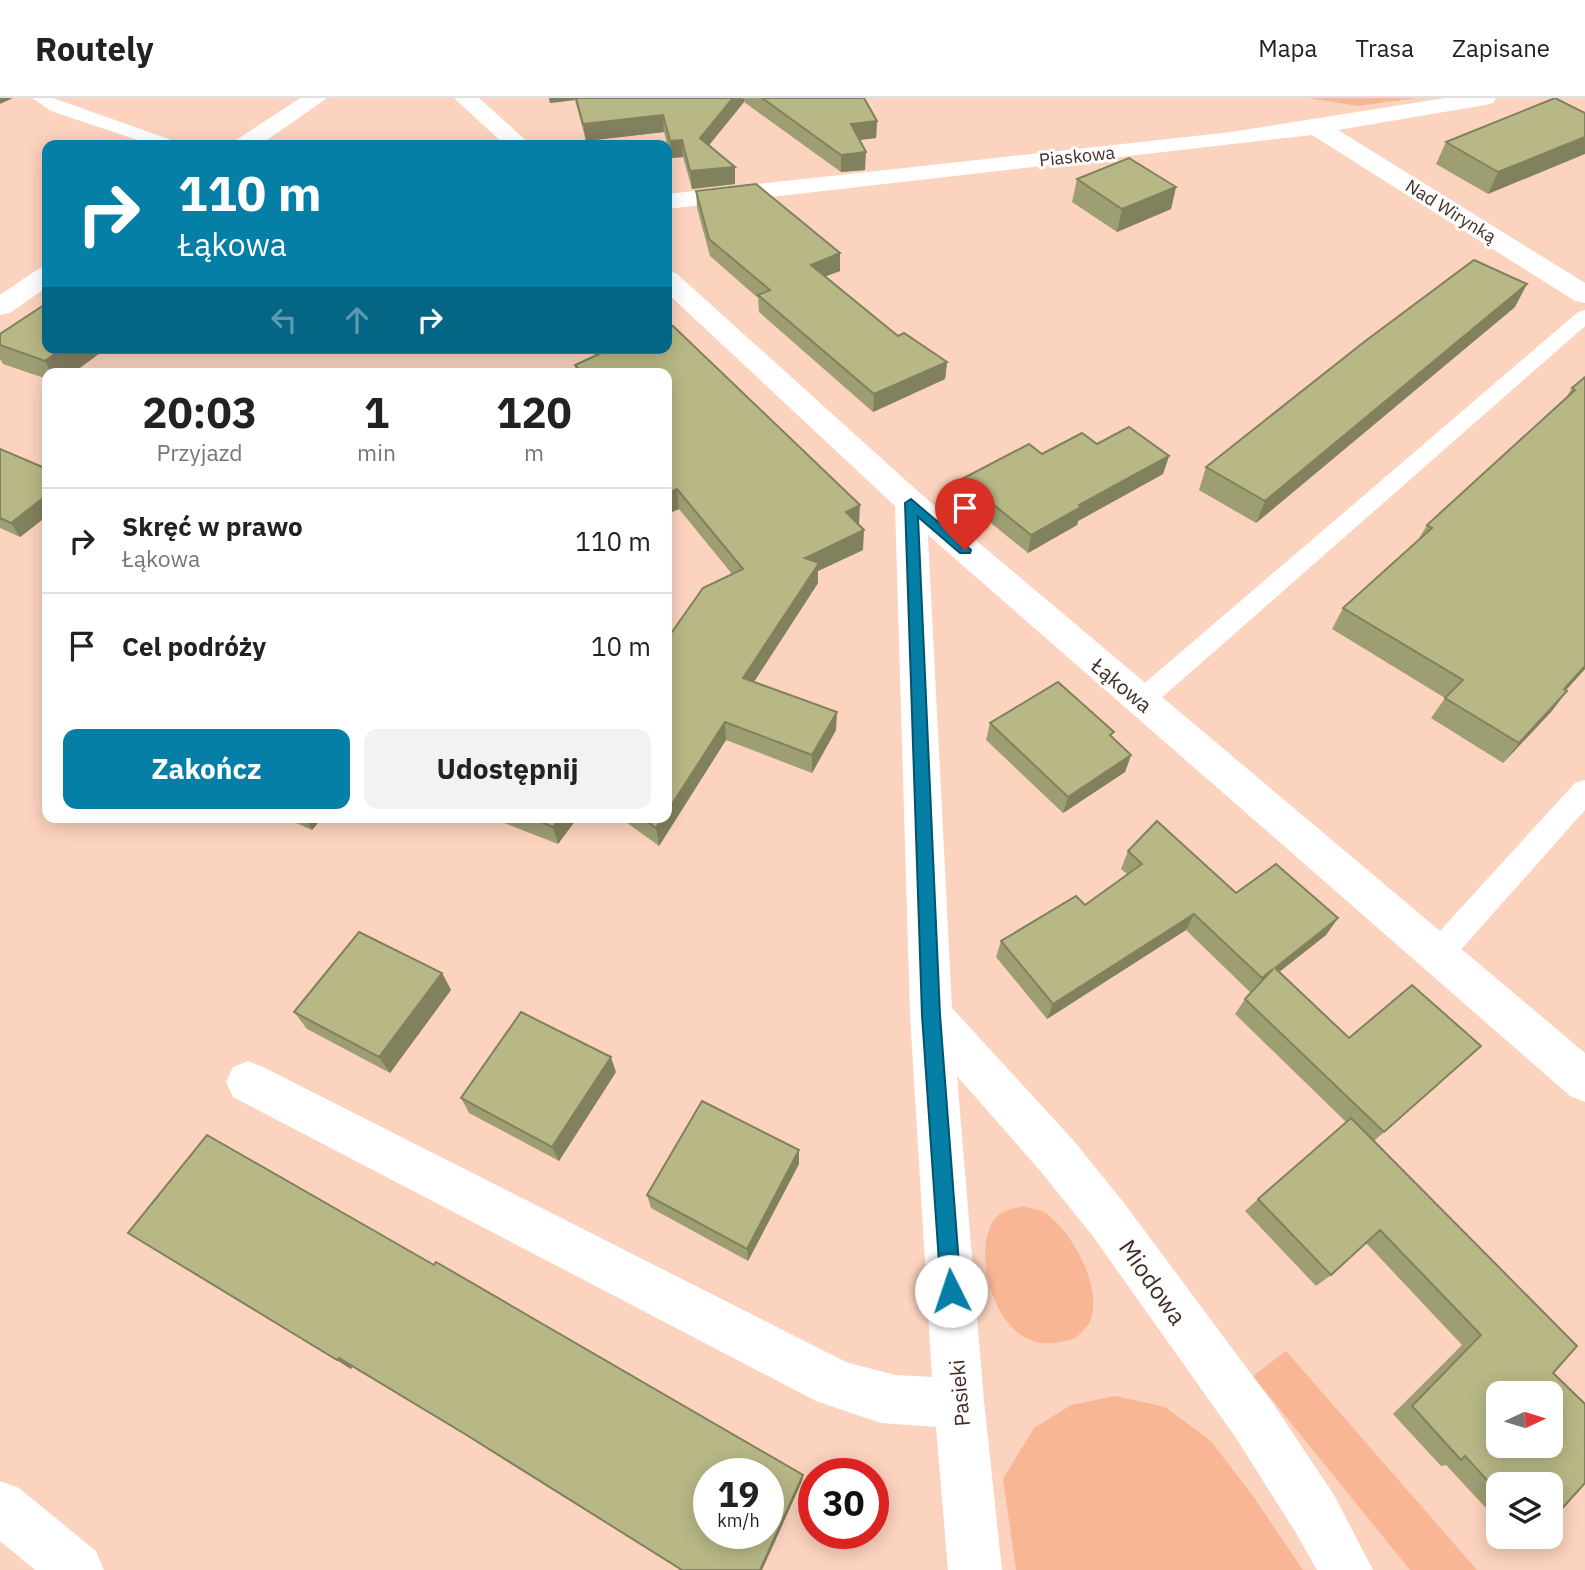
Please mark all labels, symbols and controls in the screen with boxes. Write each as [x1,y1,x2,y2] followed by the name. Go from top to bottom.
[35,27,154,70] text: Routely
[1258,32,1317,64] text: Mapa
[1355,32,1414,64] text: Trasa
[1452,32,1550,64] text: Zapisane
[1038,141,1116,171] street label: Piaskowa
[178,161,322,224] text: 110 m
[63,168,154,259] icon: right
[1401,174,1501,248] street label: Nad Wirynką
[178,223,287,265] text: Łąkowa
[265,301,303,339] icon: left
[338,301,376,339] icon: ahead
[411,301,449,339] icon: right
[142,385,257,440] text: 20:03
[364,385,389,440] text: 1
[496,385,572,440] text: 120
[156,437,243,467] text: Przyjazd
[357,437,396,467] text: min
[524,437,544,467] text: m
[935,478,995,550] pin
[946,489,984,527] icon: arrive
[122,509,303,543] text: Skręć w prawo
[63,522,101,560] icon: right
[575,524,651,558] text: 110 m
[122,543,200,573] text: Łąkowa
[63,627,101,665] icon: arrive
[122,629,266,663] text: Cel podróży
[591,629,651,663] text: 10 m
[1085,651,1158,719] street label: Łąkowa
[63,729,350,809] button: Zakończ
[364,729,651,809] button: Udostępnij
[1112,1233,1194,1331] street label: Miodowa
[914,1254,988,1328] position arrow
[942,1358,976,1428] street label: Pasieki
[1486,1381,1563,1458] north arrow
[1486,1381,1563,1549] map controls
[798,1458,889,1549] speed limit sign: 30
[717,1471,760,1517] text: 19
[1486,1472,1563,1549] button: layers
[717,1509,760,1532] text: km/h

